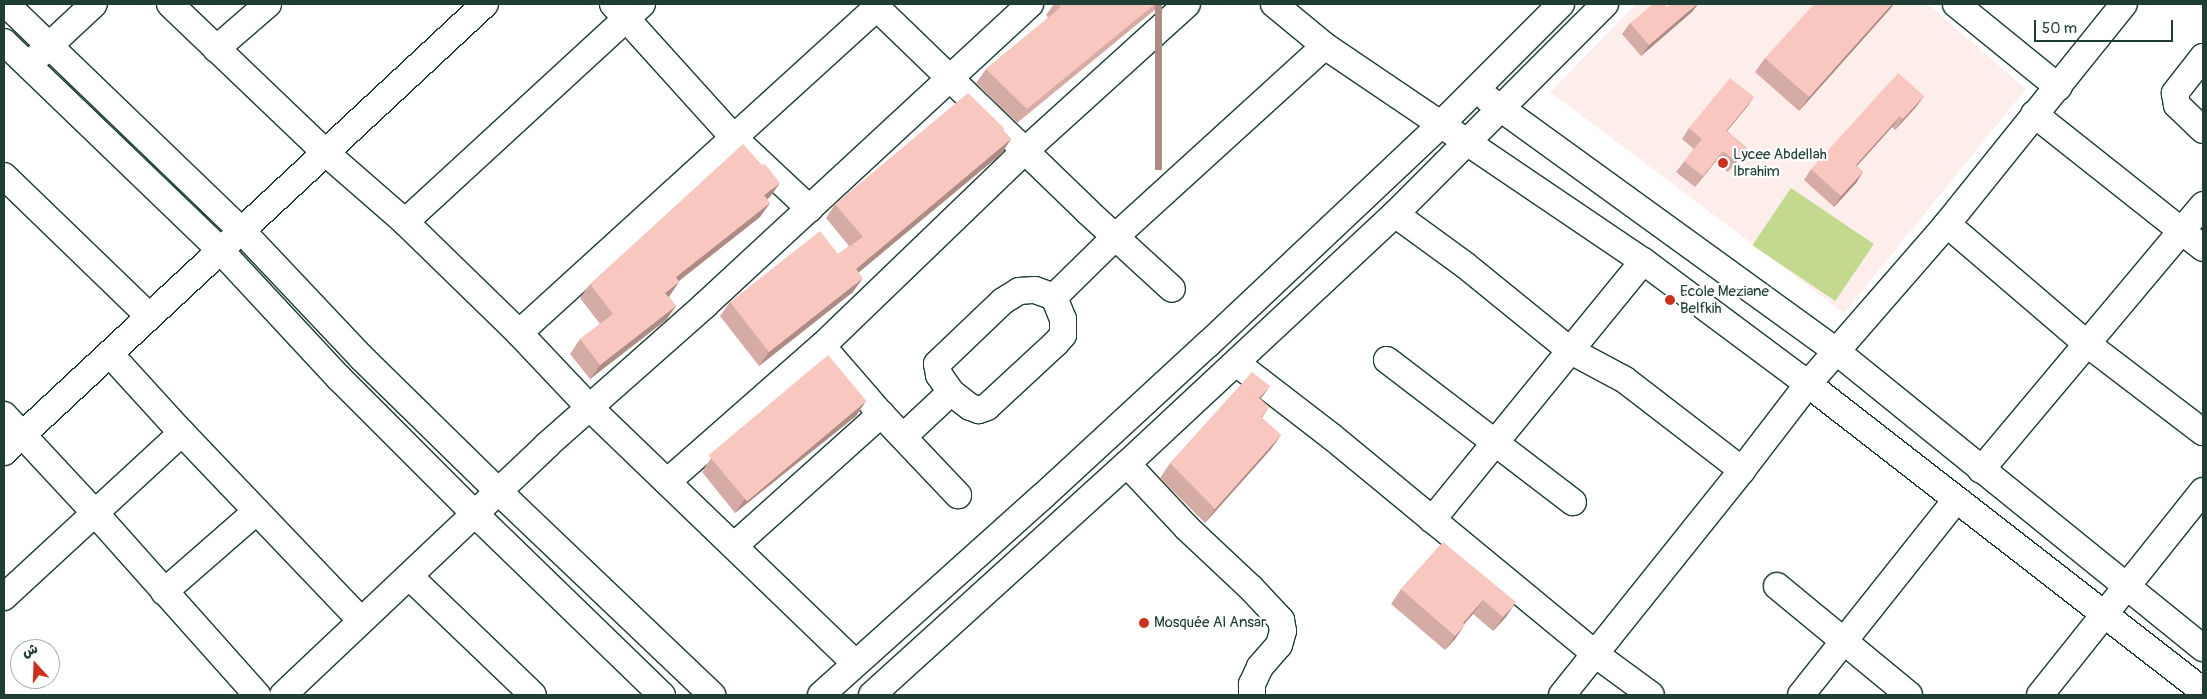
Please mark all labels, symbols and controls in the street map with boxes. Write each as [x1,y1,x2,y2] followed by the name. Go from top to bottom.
[2037,10,2176,42] scale bar
[2042,19,2077,38] text: 50 m
[1733,145,1827,180] place label: Lycee Abdellah Ibrahim
[1717,157,1729,169] marker: Lycee Abdellah Ibrahim
[1680,282,1769,317] place label: Ecole Meziane Belfkih
[1664,294,1676,306] marker: Ecole Meziane Belfkih
[1154,614,1266,632] place label: Mosquée Al Ansar
[1138,617,1150,629] marker: Mosquée Al Ansar
[10,639,60,689] north arrow
[20,640,40,661] text: ش

